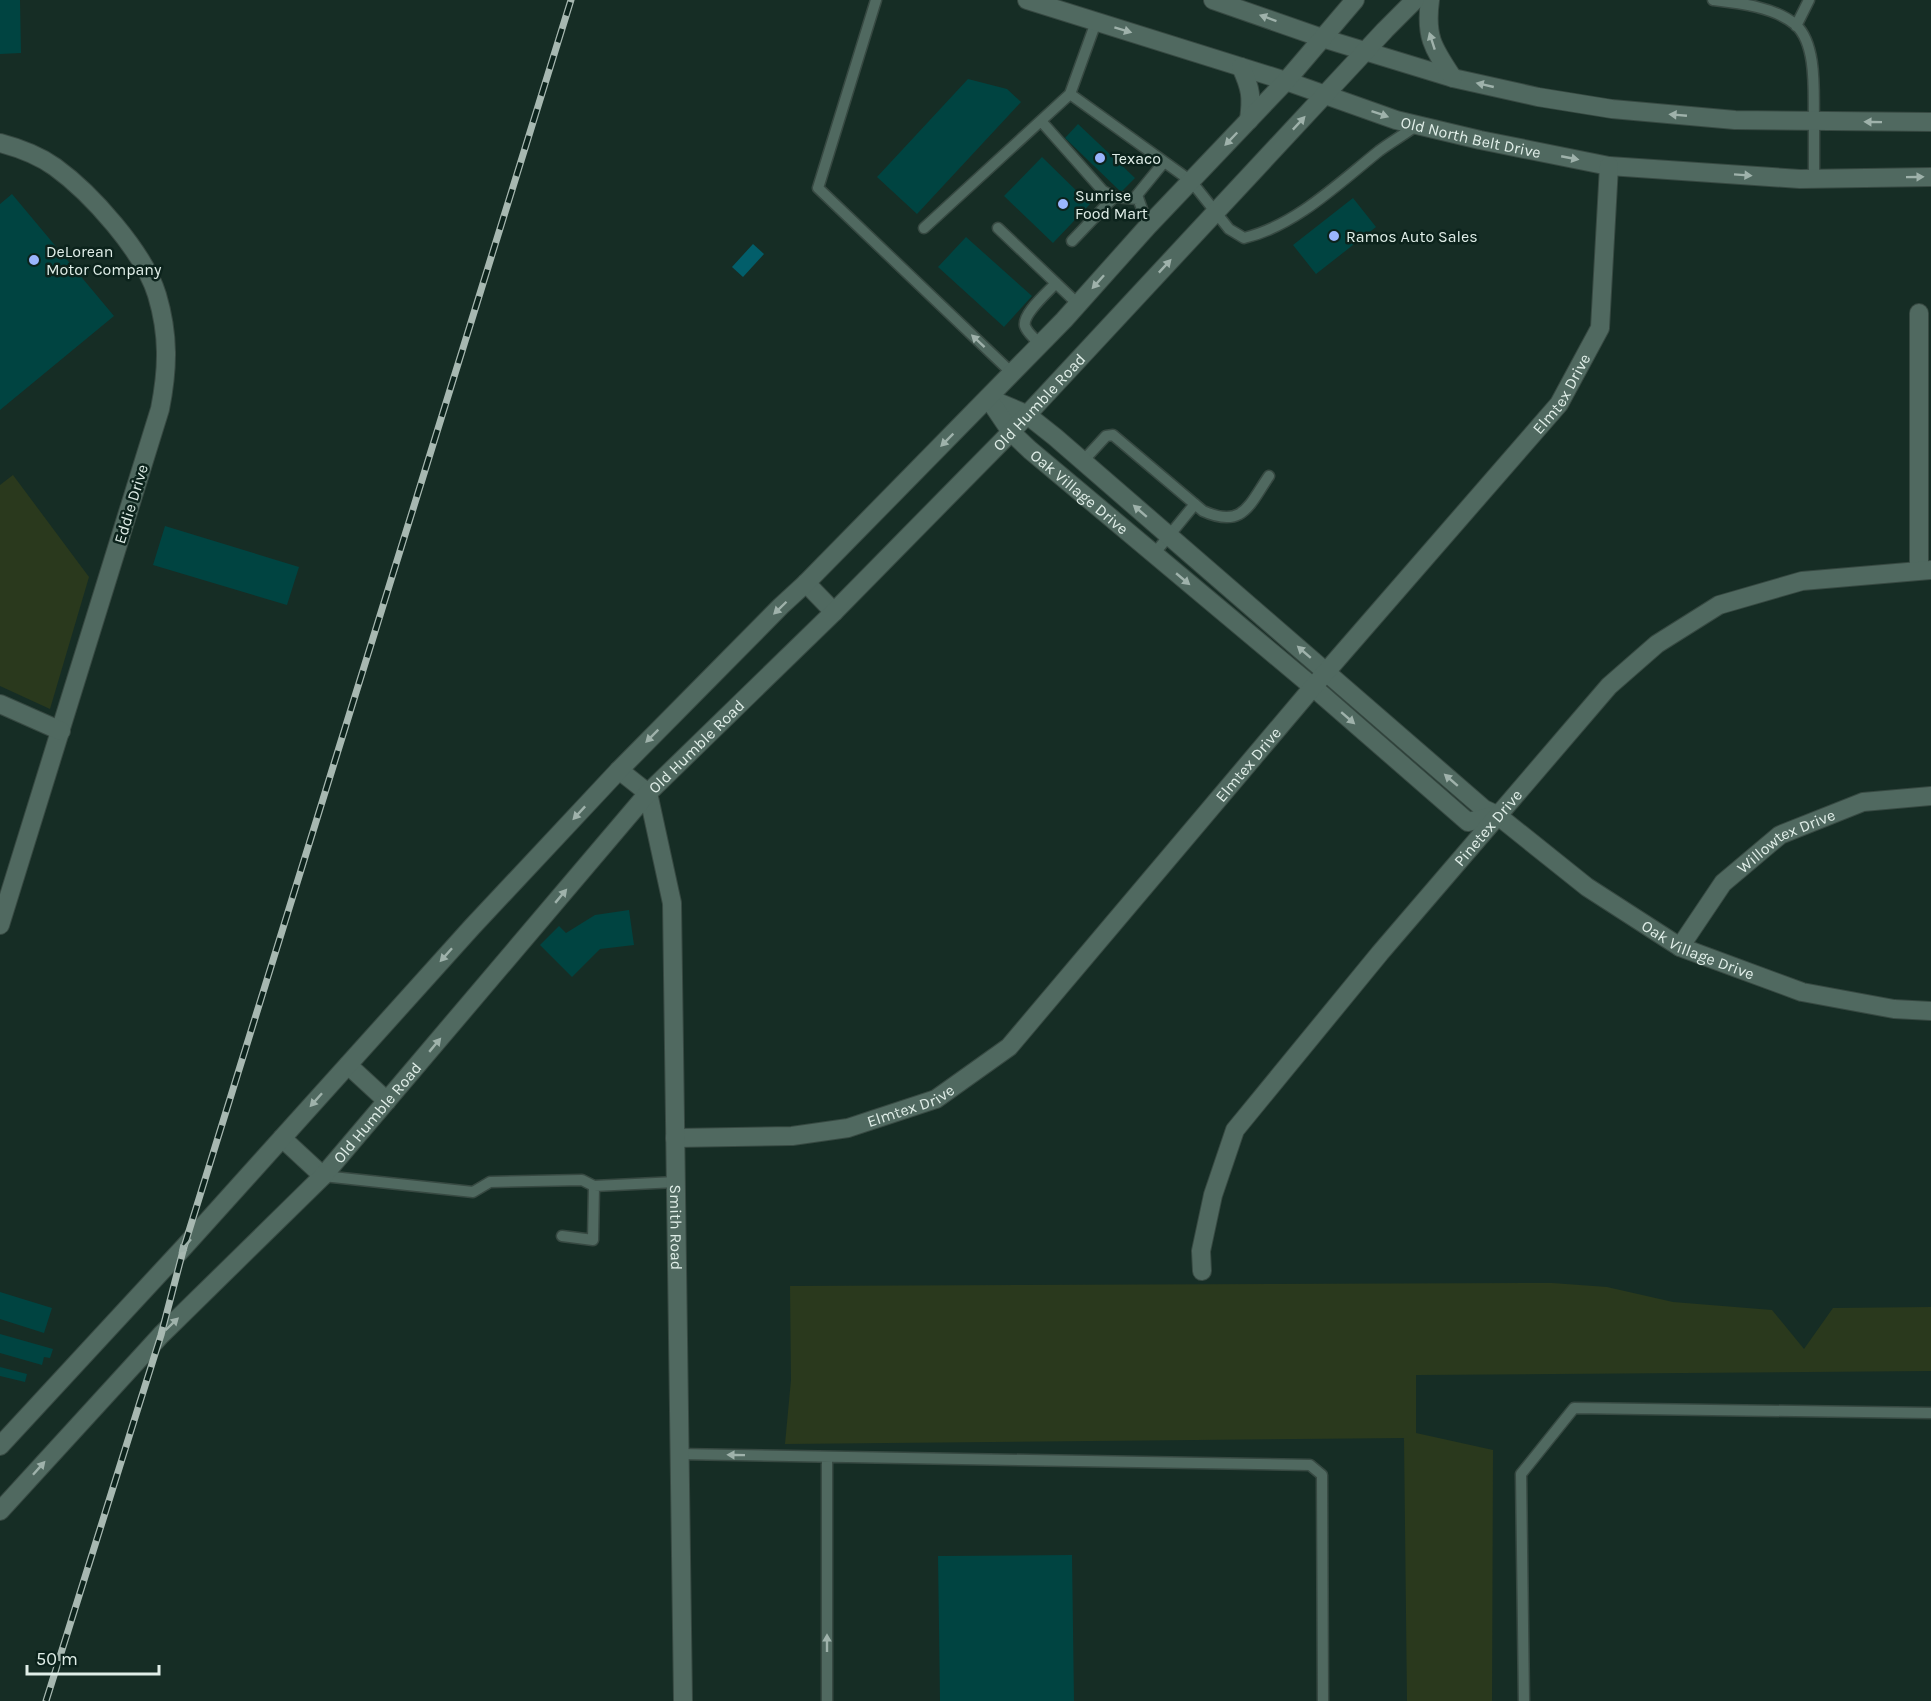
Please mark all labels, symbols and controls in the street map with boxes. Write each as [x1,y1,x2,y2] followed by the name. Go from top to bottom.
[1259,13,1277,23] one-way arrow
[1114,26,1132,35] one-way arrow
[1427,32,1437,50] one-way arrow
[1476,80,1495,90] one-way arrow
[1371,110,1389,120] one-way arrow
[1668,110,1687,120] one-way arrow
[1399,112,1543,162] street label: Old North Belt Drive
[1291,117,1305,131] one-way arrow
[1863,117,1882,127] one-way arrow
[1225,131,1238,146] one-way arrow
[1112,149,1161,168] place label: Texaco
[1093,151,1107,165] marker: Texaco
[1561,154,1580,163] one-way arrow
[1734,170,1753,180] one-way arrow
[1905,172,1924,182] one-way arrow
[1075,186,1148,223] place label: Sunrise Food Mart
[1056,197,1070,211] marker: Sunrise Food Mart
[1346,227,1478,246] place label: Ramos Auto Sales
[1327,229,1341,243] marker: Ramos Auto Sales
[46,242,162,279] place label: DeLorean Motor Company
[27,253,41,267] marker: DeLorean Motor Company
[1158,259,1172,273] one-way arrow
[1092,274,1105,289] one-way arrow
[972,334,986,348] one-way arrow
[989,349,1089,454] street label: Old Humble Road
[1528,350,1594,437] street label: Elmtex Drive
[940,432,954,447] one-way arrow
[1027,445,1133,538] street label: Oak Village Drive
[110,462,152,546] street label: Eddie Drive
[1133,505,1148,518] one-way arrow
[1175,572,1191,585] one-way arrow
[773,600,787,614] one-way arrow
[1296,646,1312,659] one-way arrow
[644,695,748,797] street label: Old Humble Road
[1341,711,1356,725] one-way arrow
[1211,723,1285,806] street label: Elmtex Drive
[645,729,659,743] one-way arrow
[1444,774,1459,787] one-way arrow
[1449,785,1526,870] street label: Pinetex Drive
[572,805,586,819] one-way arrow
[1733,805,1838,877] street label: Willowtex Drive
[554,889,567,904] one-way arrow
[1638,916,1757,983] street label: Oak Village Drive
[439,948,453,963] one-way arrow
[428,1037,441,1053] one-way arrow
[329,1058,425,1167] street label: Old Humble Road
[864,1080,958,1131] street label: Elmtex Drive
[309,1093,323,1108] one-way arrow
[666,1184,687,1270] street label: Smith Road
[178,1238,192,1253] one-way arrow
[164,1318,178,1332] one-way arrow
[727,1451,746,1460] one-way arrow
[32,1461,46,1475] one-way arrow
[822,1633,832,1652] one-way arrow
[27,1638,159,1676] scale bar
[36,1648,78,1670] text: 50 m

